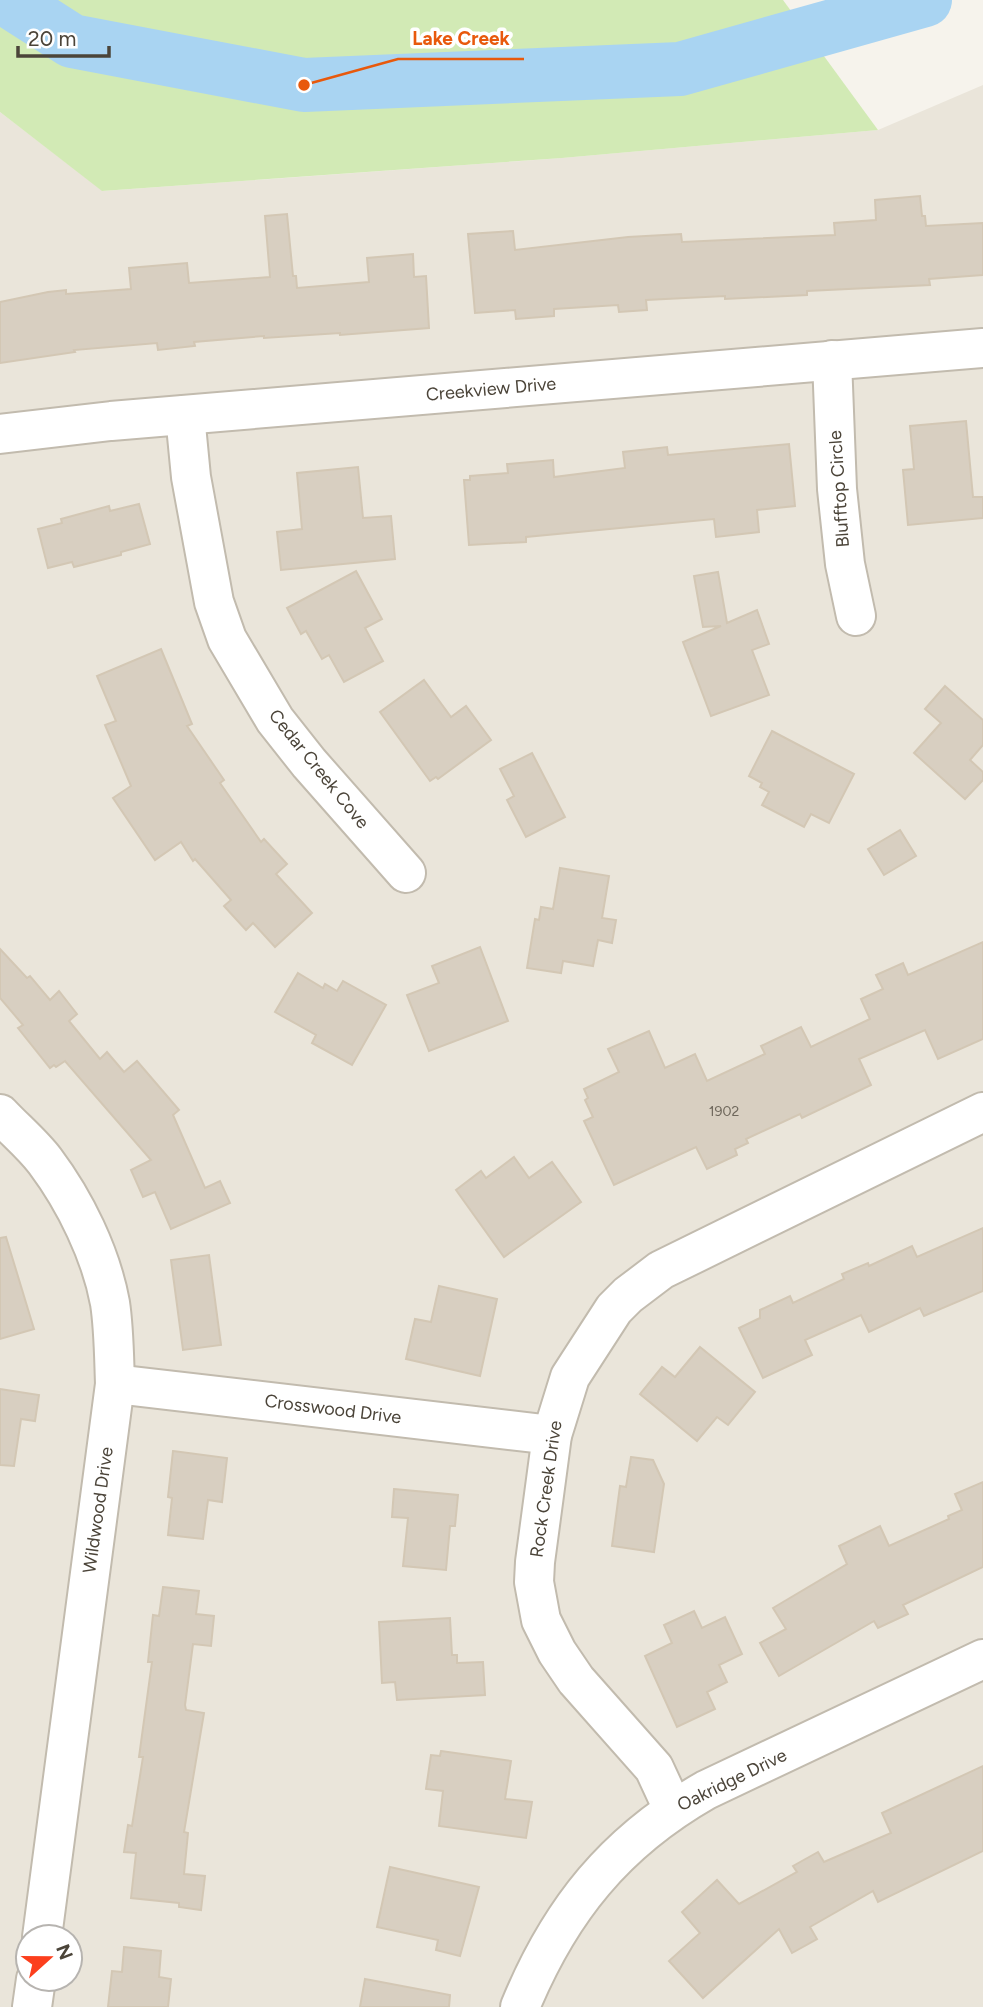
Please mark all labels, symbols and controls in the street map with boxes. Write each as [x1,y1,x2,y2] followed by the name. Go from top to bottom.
[18,14,108,58] scale bar
[398,19,524,59] callout: Lake Creek
[28,26,76,51] text: 20 m
[412,27,510,50] text: Lake Creek
[425,372,557,406] street label: Creekview Drive
[824,430,854,548] street label: Blufftop Circle
[264,705,374,833] street label: Cedar Creek Cove
[709,1103,739,1120] house number: 1902
[263,1390,403,1428] street label: Crosswood Drive
[525,1419,567,1559] street label: Rock Creek Drive
[78,1445,118,1575] street label: Wildwood Drive
[674,1744,791,1816] street label: Oakridge Drive
[14,1923,84,1993] north arrow
[51,1941,78,1963] text: N

